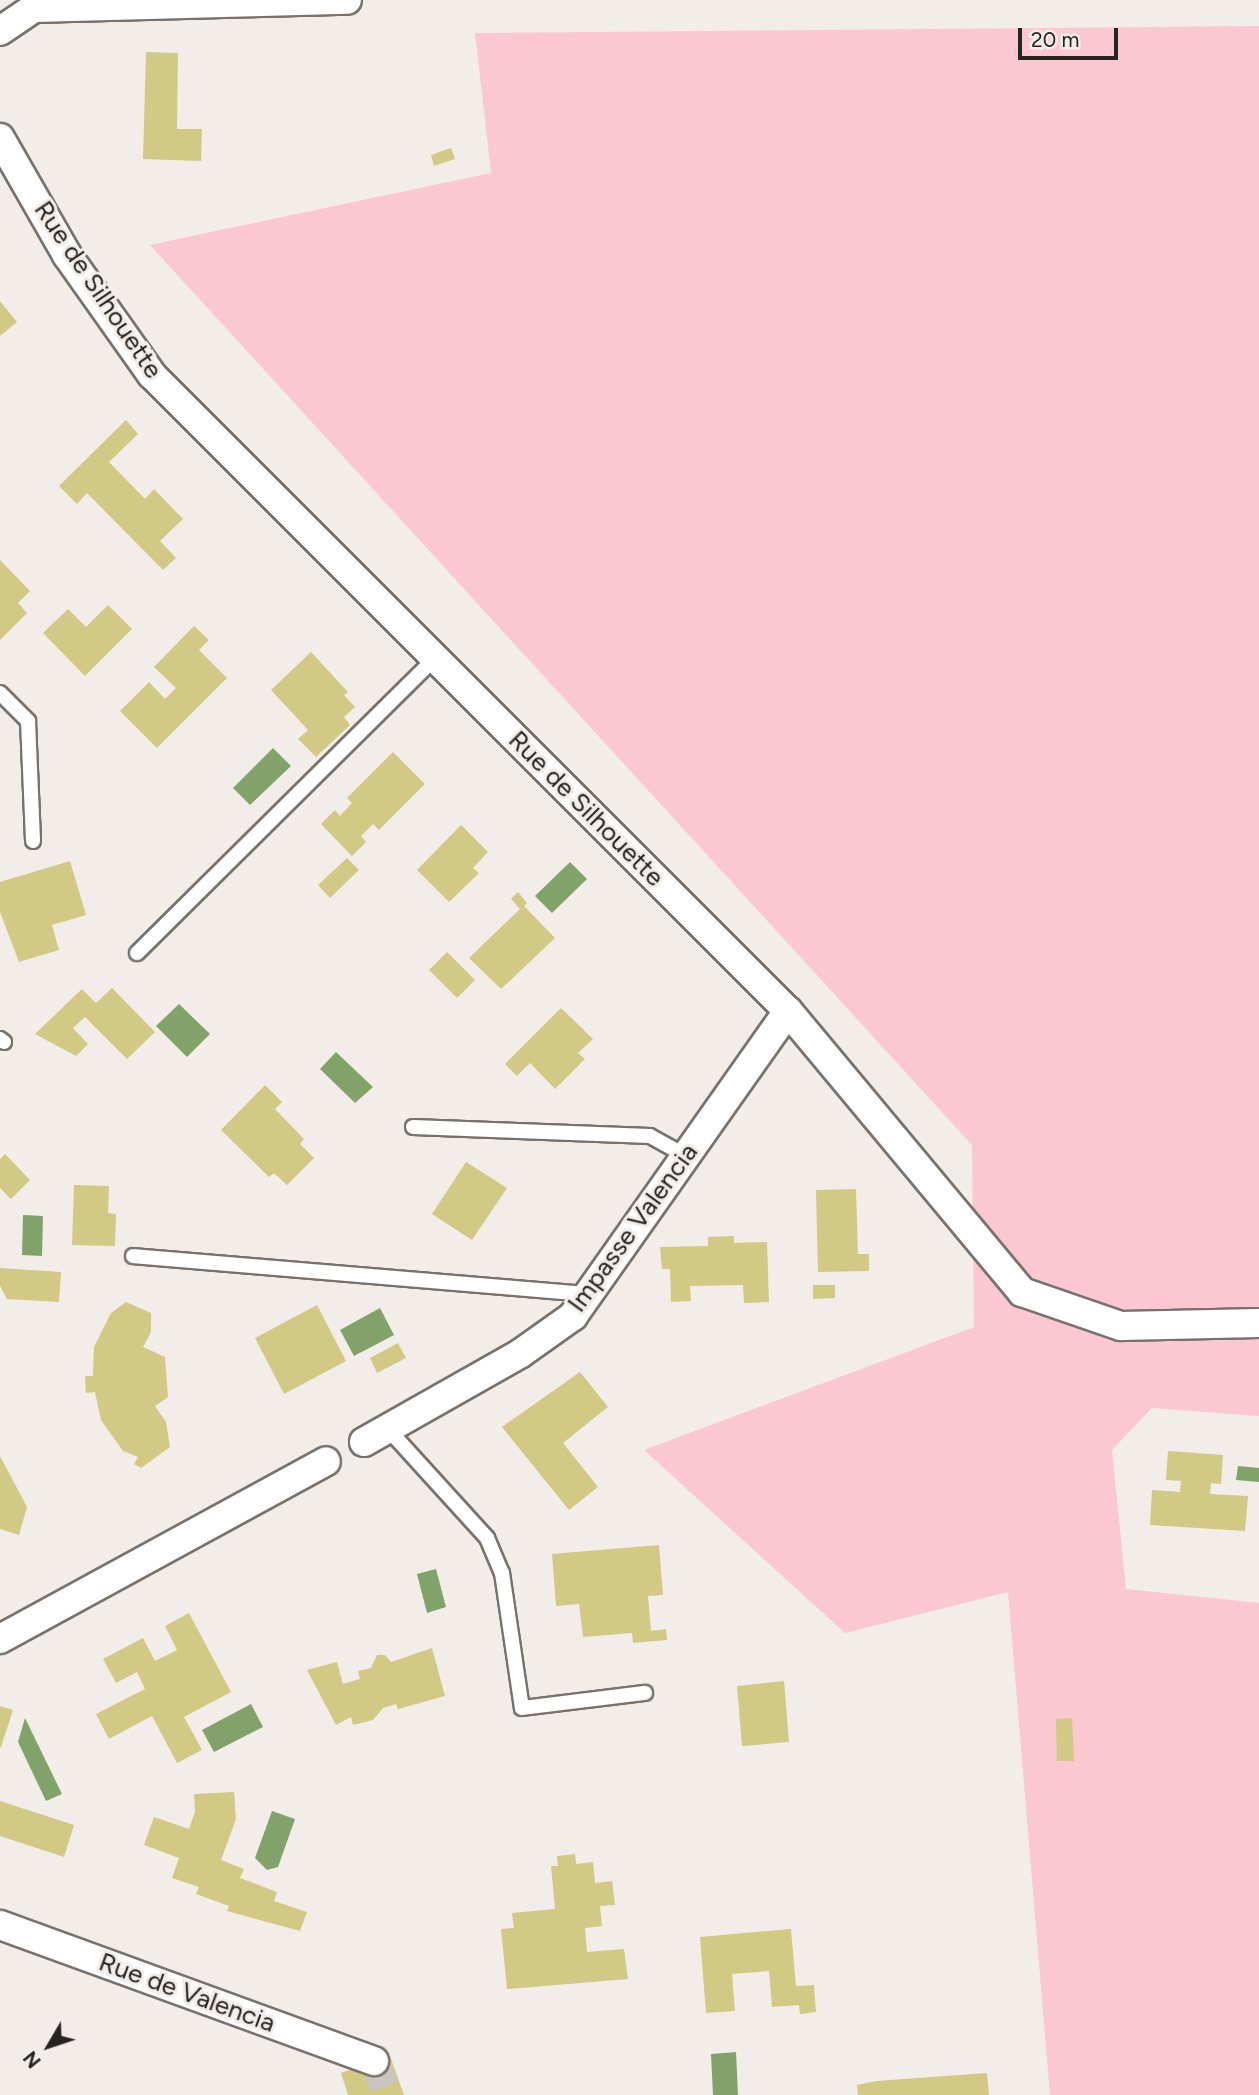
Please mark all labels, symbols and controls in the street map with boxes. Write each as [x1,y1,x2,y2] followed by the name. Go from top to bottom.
[1021,14,1121,58] scale bar
[1031,27,1079,52] text: 20 m
[27,195,169,385] street label: Rue de Silhouette
[502,725,670,893] street label: Rue de Silhouette
[561,1138,705,1318] street label: Impasse Valencia
[95,1947,279,2039] street label: Rue de Valencia
[14,2011,84,2081] north arrow
[19,2047,46,2072] text: N

